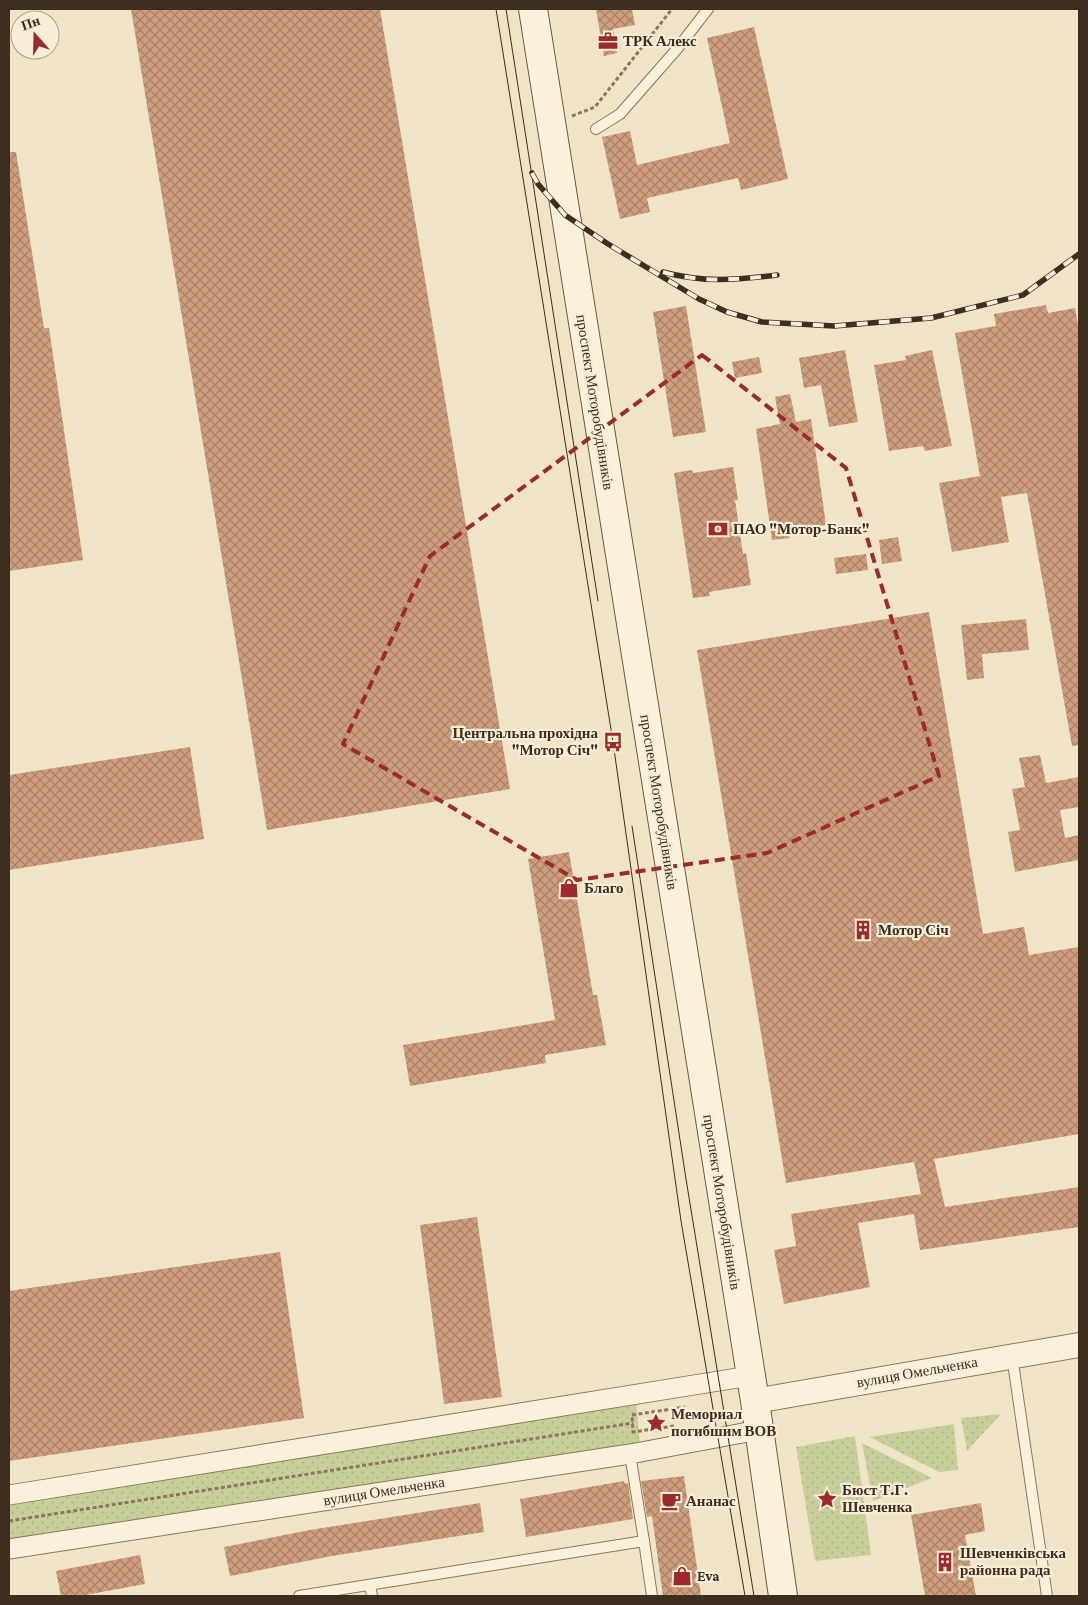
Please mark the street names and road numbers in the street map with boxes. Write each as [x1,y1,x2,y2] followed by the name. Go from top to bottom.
[573,313,617,491] street label: проспект Моторобудівників
[637,713,681,891] street label: проспект Моторобудівників
[700,1113,744,1291] street label: проспект Моторобудівників
[855,1353,979,1391] street label: вулиця Омельченка
[322,1473,446,1509] street label: вулиця Омельченка

